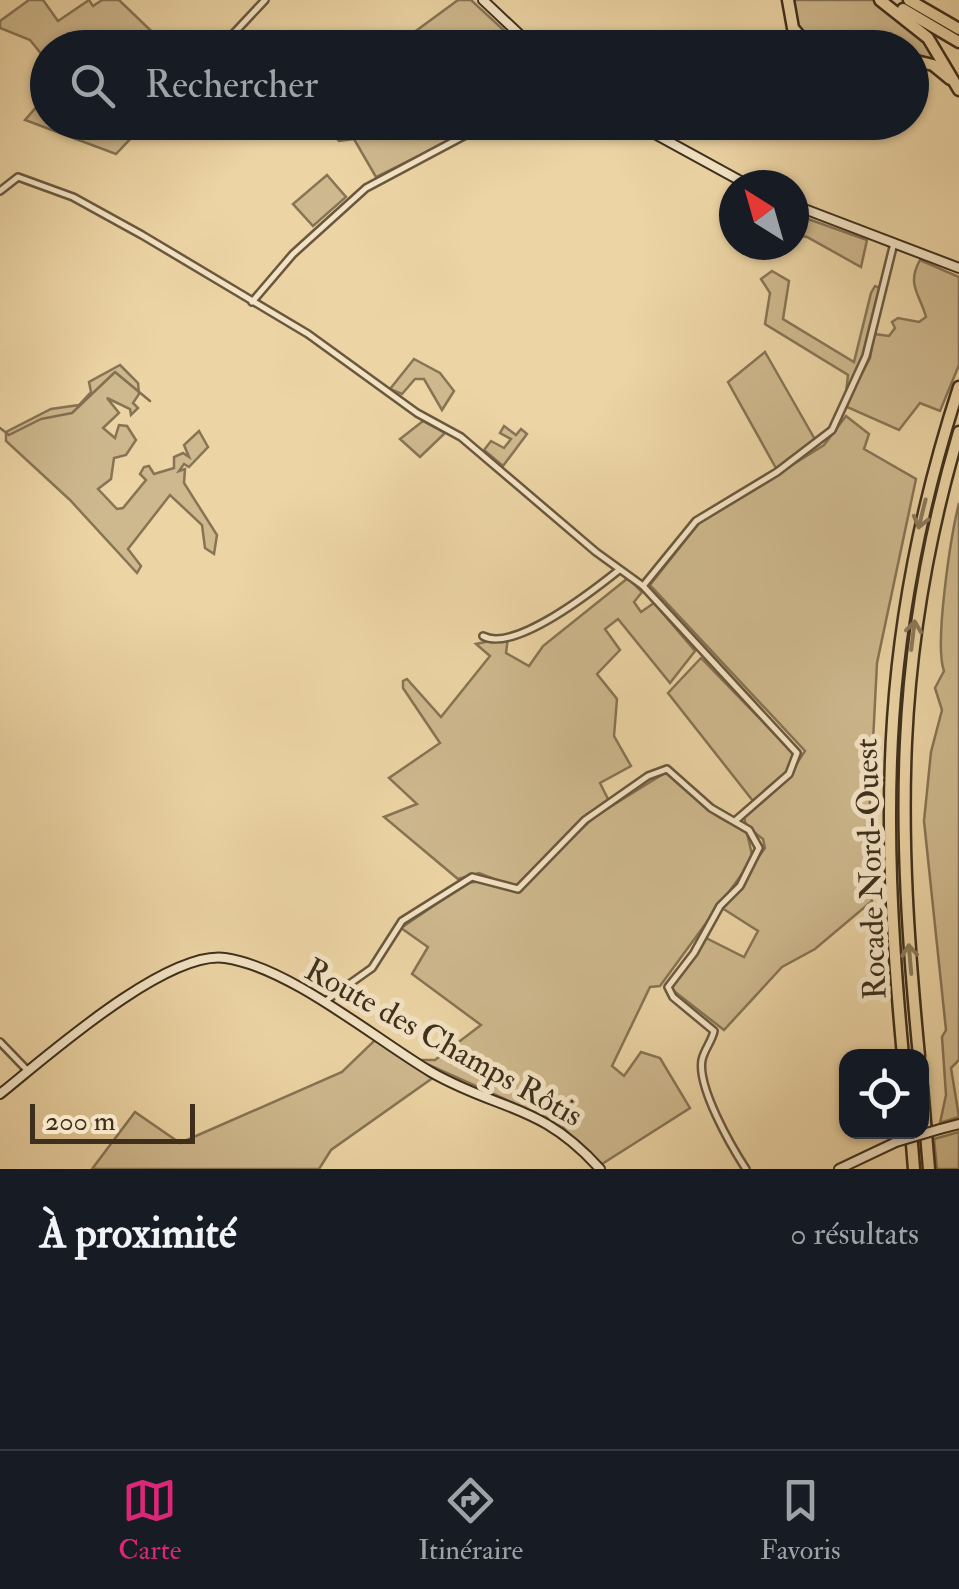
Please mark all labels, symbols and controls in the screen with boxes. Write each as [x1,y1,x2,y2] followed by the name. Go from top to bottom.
[30,30,929,140] search box
[65,58,120,113] icon: search
[145,61,318,109] text: Rechercher
[719,170,809,260] north arrow
[912,497,930,529] one-way arrow
[904,620,923,652] one-way arrow
[846,738,896,1000] street label: Rocade Nord-Ouest
[900,944,919,976] one-way arrow
[298,950,589,1136] street label: Route des Champs Rôtis
[839,1049,929,1139] map controls
[839,1049,929,1139] button: locate
[30,1099,195,1144] scale bar
[45,1104,116,1139] text: 200 m
[40,1208,236,1260] text: À proximité
[790,1214,919,1254] text: 0 résultats
[118,1473,181,1568] tab: Carte
[418,1473,523,1568] tab: Itinéraire
[760,1473,841,1568] tab: Favoris

